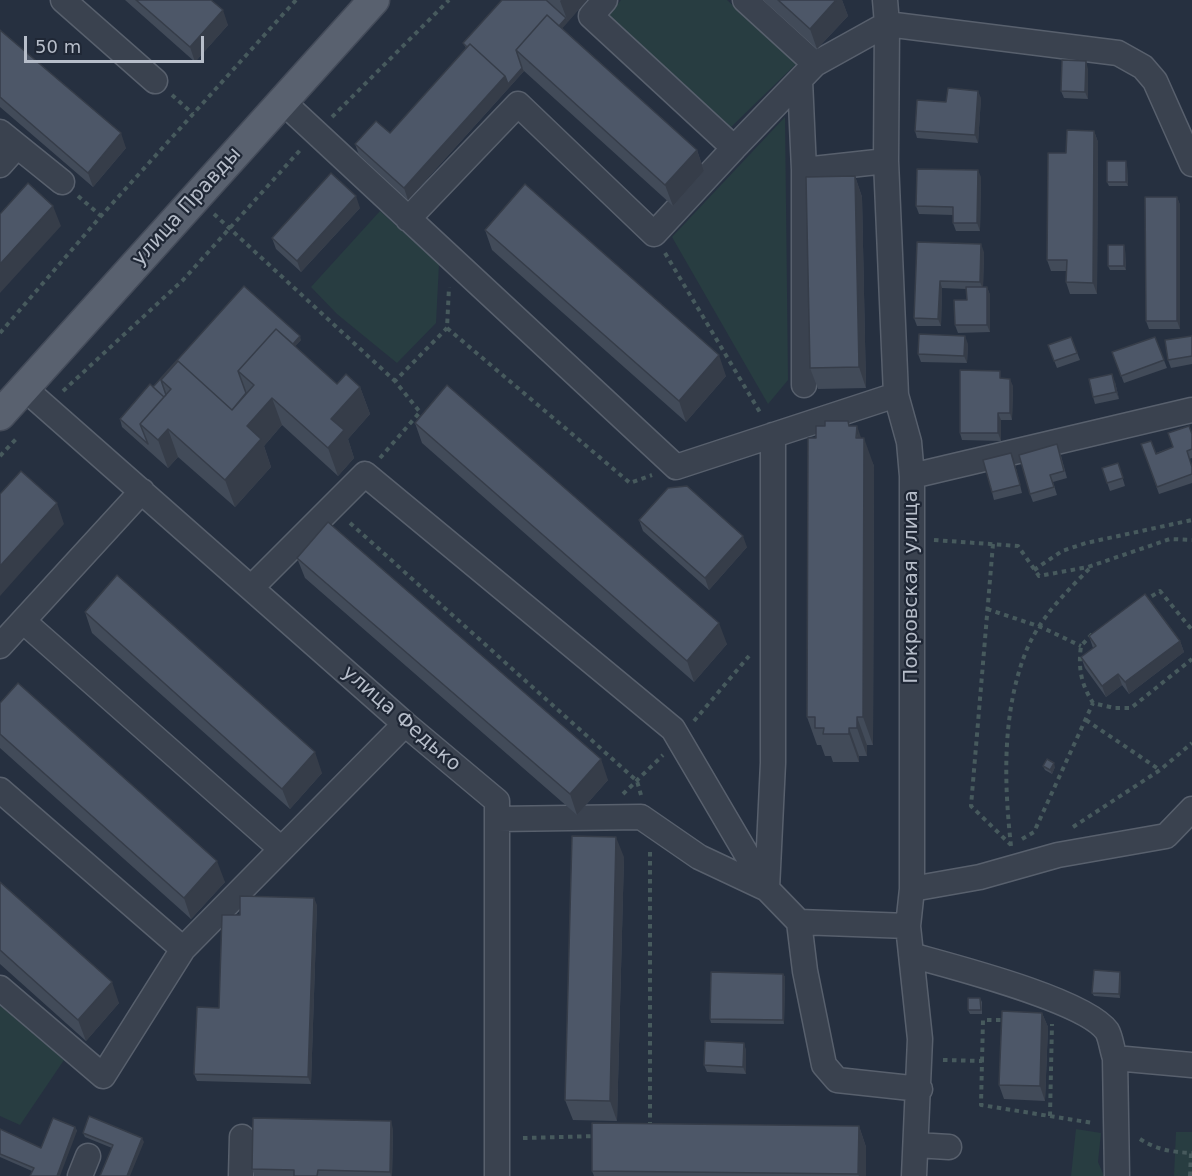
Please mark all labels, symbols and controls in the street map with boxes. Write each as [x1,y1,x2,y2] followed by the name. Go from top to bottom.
[27,24,207,62] scale bar
[35,36,81,57] text: 50 m
[127,143,247,271] street label: улица Правды
[900,490,924,684] street label: Покровская улица
[337,661,465,777] street label: улица Федько

